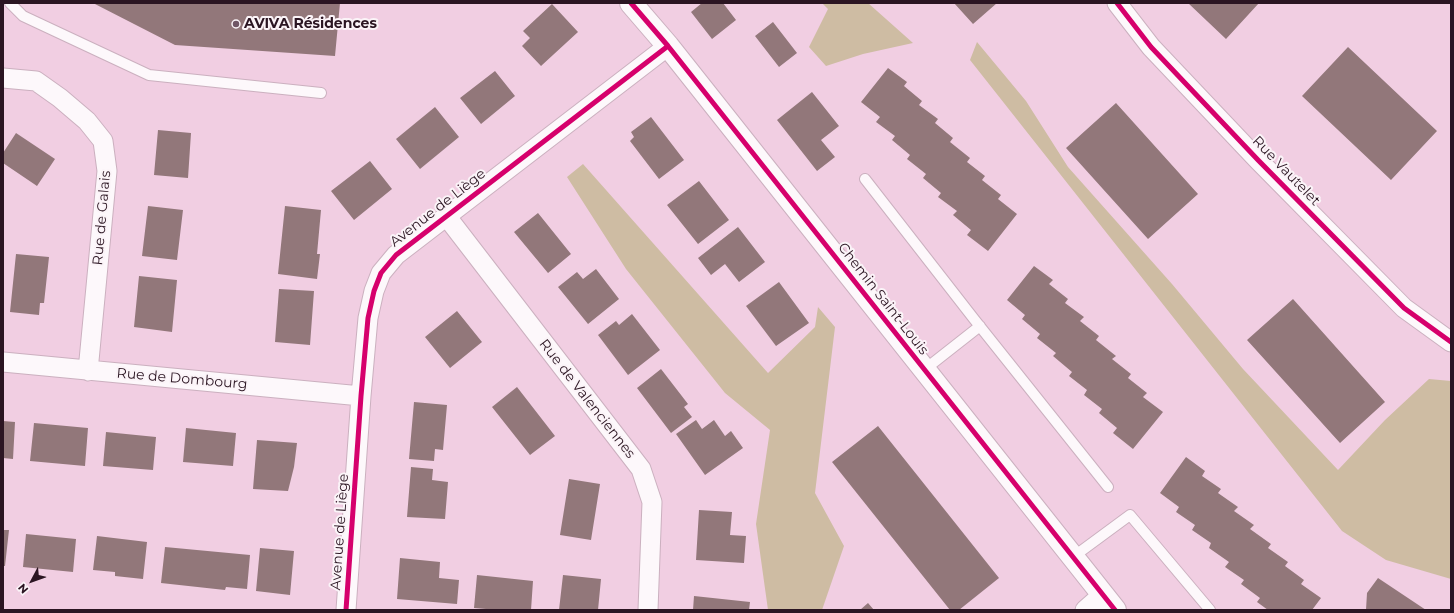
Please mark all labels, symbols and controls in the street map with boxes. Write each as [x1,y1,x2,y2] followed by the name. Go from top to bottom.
[244,16,377,32] place label: AVIVA Résidences
[231,19,241,29] marker: AVIVA Résidences
[1249,133,1323,209] street label: Rue Vautelet
[387,165,489,251] street label: Avenue de Liège
[89,170,115,266] street label: Rue de Galais
[834,240,932,358] street label: Chemin Saint-Louis
[535,336,639,462] street label: Rue de Valenciennes
[116,365,248,393] street label: Rue de Dombourg
[328,473,352,591] street label: Avenue de Liège
[12,561,52,601] north arrow
[15,581,31,597] text: N

